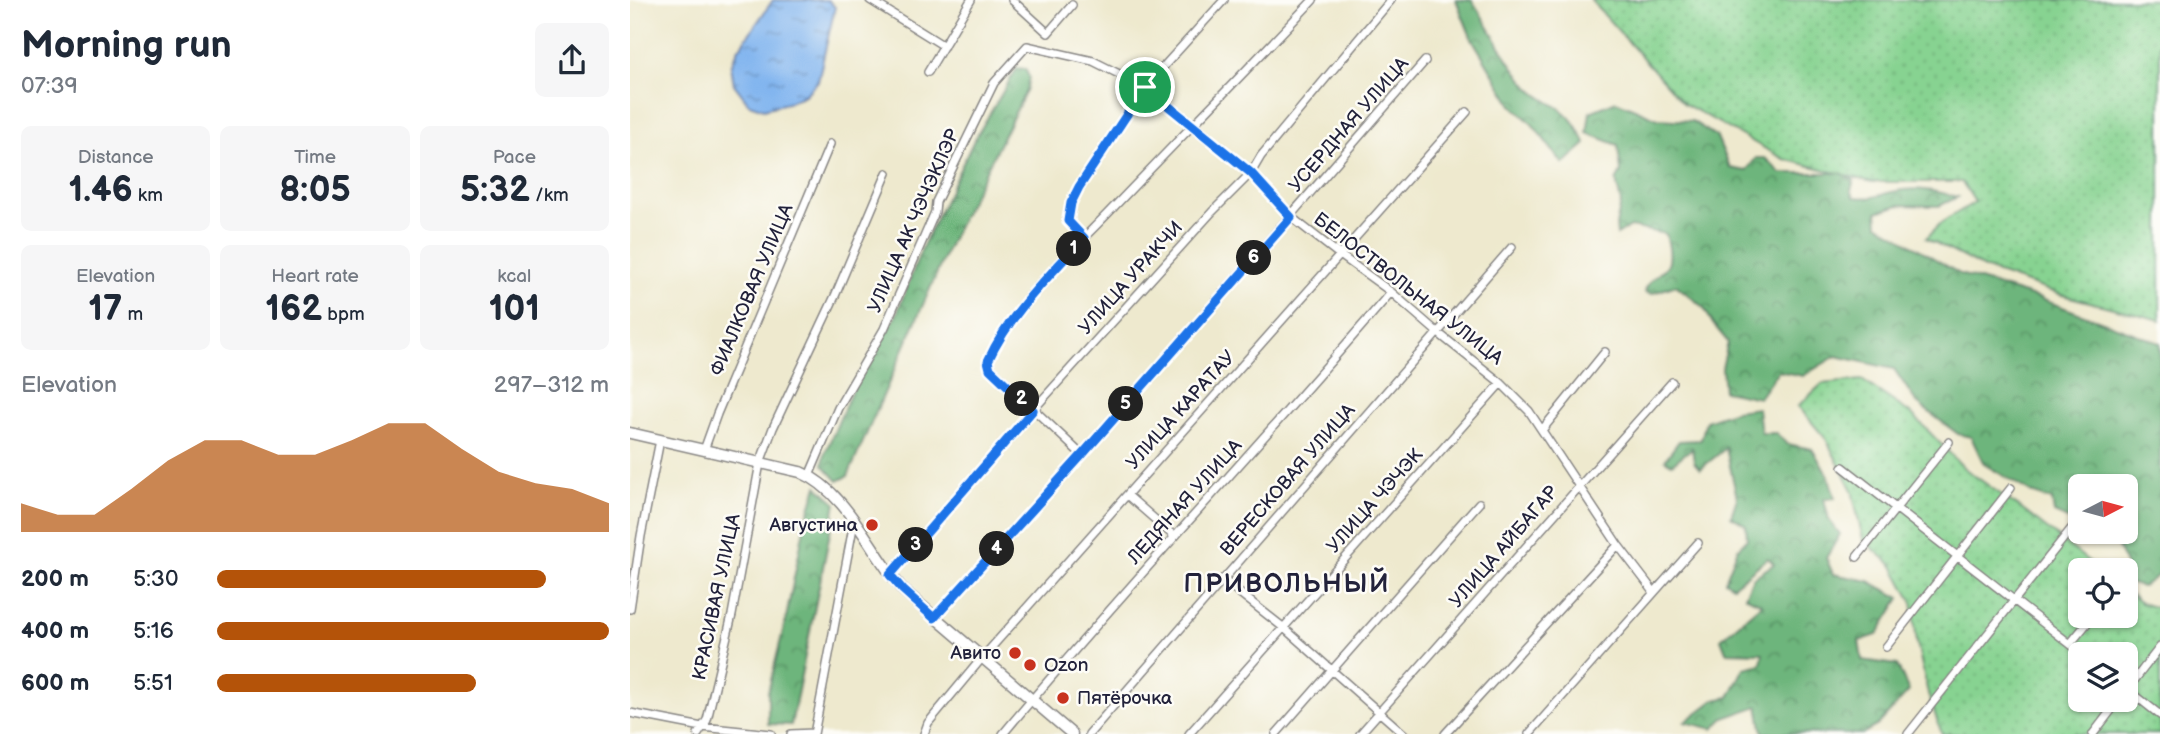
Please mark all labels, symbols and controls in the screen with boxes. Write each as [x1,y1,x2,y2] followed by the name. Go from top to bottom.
[21,23,232,68] text: Morning run
[535,23,609,97] button: share
[1284,52,1414,197] street label: УСЕРДНАЯ УЛИЦА
[1115,57,1175,117] pin
[1126,68,1164,106] icon: arrive
[21,72,78,100] text: 07:39
[863,126,965,316] street label: УЛИЦА АК ЧЭЧЭКЛЭР
[78,146,154,169] text: Distance
[294,146,336,169] text: Time
[493,146,536,169] text: Pace
[68,169,133,212] text: 1.46
[279,169,351,212] text: 8:05
[460,169,530,212] text: 5:32
[133,184,163,207] text: km
[530,184,569,207] text: /km
[705,200,799,379] street label: ФИАЛКОВАЯ УЛИЦА
[1309,208,1508,370] street label: БЕЛОСТВОЛЬНАЯ УЛИЦА
[1074,217,1188,339] street label: УЛИЦА УРАКЧИ
[1056,232,1092,266] pin: 1
[1070,237,1078,260] text: 1
[1236,240,1272,276] pin: 6
[1248,246,1259,269] text: 6
[76,265,155,288] text: Elevation
[271,265,359,288] text: Heart rate
[497,265,531,288] text: kcal
[88,288,122,331] text: 17
[265,288,322,331] text: 162
[489,288,540,331] text: 101
[122,303,143,326] text: m
[322,303,365,326] text: bpm
[1122,346,1240,474] street label: УЛИЦА КАРАТАУ
[21,371,117,399] text: Elevation
[494,371,609,399] text: 297–312 m
[1004,382,1040,416] pin: 2
[1108,386,1144,422] pin: 5
[1016,387,1027,410] text: 2
[1120,392,1131,415] text: 5
[1216,399,1361,561] street label: ВЕРЕСКОВАЯ УЛИЦА
[1122,435,1247,570] street label: ЛЕДЯНАЯ УЛИЦА
[1322,443,1428,558] street label: УЛИЦА ЧЭЧЭК
[2068,474,2138,544] north arrow
[2068,474,2138,712] map controls
[1445,481,1563,613] street label: УЛИЦА АЙБАГАР
[688,511,746,682] street label: КРАСИВАЯ УЛИЦА
[769,514,858,537] place label: Августина
[864,517,880,533] marker: Августина
[898,528,934,562] pin: 3
[980,532,1014,566] pin: 4
[910,533,921,556] text: 3
[991,537,1002,560] text: 4
[2068,558,2138,628] button: locate
[21,565,89,593] text: 200 m
[133,565,179,593] text: 5:30
[1183,567,1391,600] district label: ПРИВОЛЬНЫЙ
[21,617,89,645] text: 400 m
[133,617,174,645] text: 5:16
[950,642,1001,665] place label: Авито
[2068,642,2138,712] button: layers
[1007,645,1023,661] marker: Авито
[1044,654,1089,677] place label: Ozon
[1022,657,1038,673] marker: Ozon
[21,669,89,697] text: 600 m
[133,669,173,697] text: 5:51
[1077,687,1172,710] place label: Пятёрочка
[1055,690,1071,706] marker: Пятёрочка

